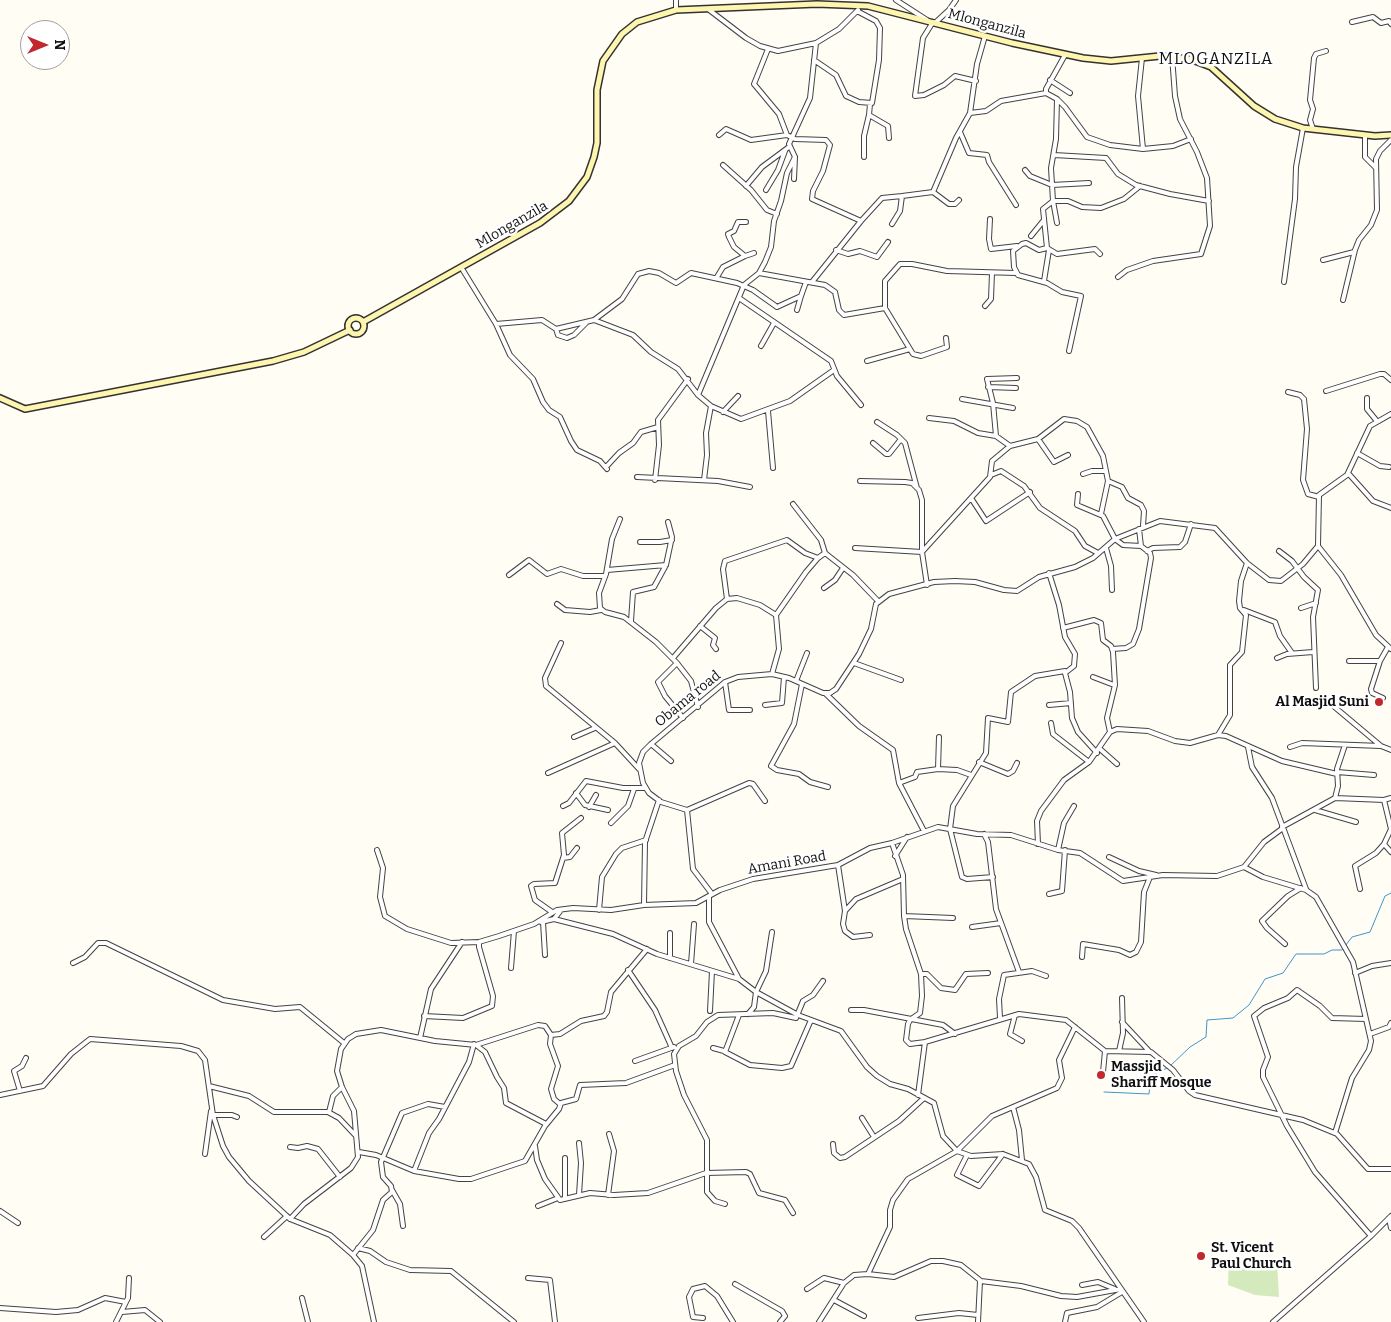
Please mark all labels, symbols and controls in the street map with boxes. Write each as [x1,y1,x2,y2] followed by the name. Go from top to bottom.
[946,6,1028,42] street label: Mlonganzila
[20,20,70,70] north arrow
[51,40,68,50] text: N
[1157,50,1275,70] district label: MLOGANZILA
[473,198,551,252] street label: Mlonganzila
[652,667,724,731] street label: Obama road
[1275,694,1369,710] place label: Al Masjid Suni
[1373,696,1385,708] marker: Al Masjid Suni
[746,848,828,878] street label: Amani Road
[1111,1059,1212,1092] place label: Massjid Shariff Mosque
[1095,1069,1107,1081] marker: Massjid Shariff Mosque
[1211,1240,1291,1272] place label: St. Vicent Paul Church
[1195,1250,1207,1262] marker: St. Vicent Paul Church

